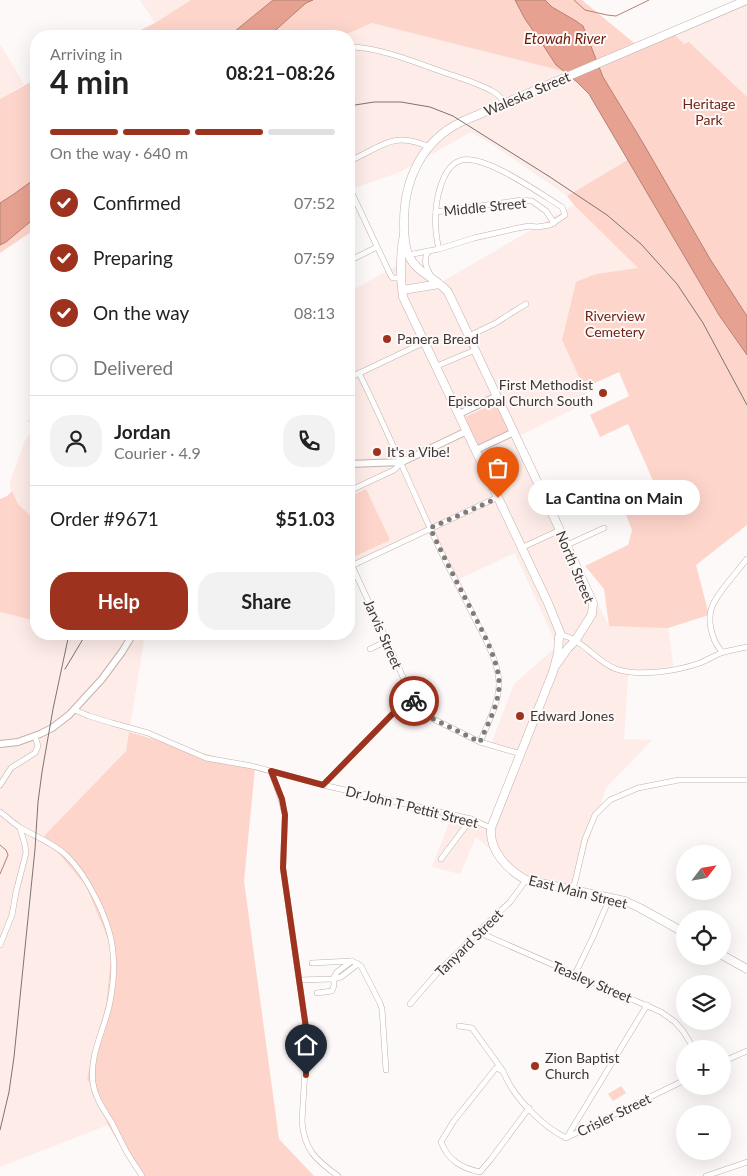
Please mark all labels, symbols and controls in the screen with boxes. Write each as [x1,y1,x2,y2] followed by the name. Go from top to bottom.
[524,29,607,47] water label: Etowah River
[50,44,123,63] text: Arriving in
[226,61,335,84] text: 08:21–08:26
[50,62,129,101] text: 4 min
[481,68,572,119] street label: Waleska Street
[683,95,735,128] park label: Heritage Park
[50,143,188,162] text: On the way · 640 m
[50,189,78,217] icon: check
[93,191,181,214] text: Confirmed
[294,193,335,212] text: 07:52
[443,194,527,219] street label: Middle Street
[50,244,78,272] icon: check
[93,246,173,269] text: Preparing
[294,248,335,267] text: 07:59
[50,299,78,327] icon: check
[93,301,189,324] text: On the way
[294,303,335,322] text: 08:13
[585,307,646,340] park label: Riverview Cemetery
[397,330,479,347] place label: Panera Bread
[381,333,393,345] marker: Panera Bread
[93,356,173,379] text: Delivered
[448,376,593,409] place label: First Methodist Episcopal Church South
[597,387,609,399] marker: First Methodist Episcopal Church South
[50,415,102,467] button: person
[283,415,335,467] button: phone
[114,420,171,443] text: Jordan
[114,443,201,462] text: Courier · 4.9
[387,443,450,460] place label: It's a Vibe!
[371,446,383,458] marker: It's a Vibe!
[477,447,519,498] pin
[484,454,512,482] icon: bag
[528,480,700,516] callout: La Cantina on Main
[545,488,683,507] text: La Cantina on Main
[50,507,159,530] text: Order #9671
[275,507,335,530] text: $51.03
[553,528,598,605] street label: North Street
[50,572,188,630] button: Help
[198,572,335,630] button: Share
[360,596,406,671] street label: Jarvis Street
[389,676,439,726] courier
[400,687,428,715] icon: bike
[530,707,614,724] place label: Edward Jones
[514,710,526,722] marker: Edward Jones
[344,782,480,831] street label: Dr John T Pettit Street
[676,845,731,900] north arrow
[676,845,731,1160] map controls
[527,871,629,912] street label: East Main Street
[431,905,506,980] street label: Tanyard Street
[676,910,731,965] button: locate
[550,957,635,1006] street label: Teasley Street
[676,975,731,1030] button: layers
[285,1024,327,1075] pin
[292,1031,320,1059] icon: home
[676,1040,731,1095] button: +
[545,1049,619,1082] place label: Zion Baptist Church
[529,1060,541,1072] marker: Zion Baptist Church
[574,1089,653,1140] street label: Crisler Street
[676,1105,731,1160] button: −

